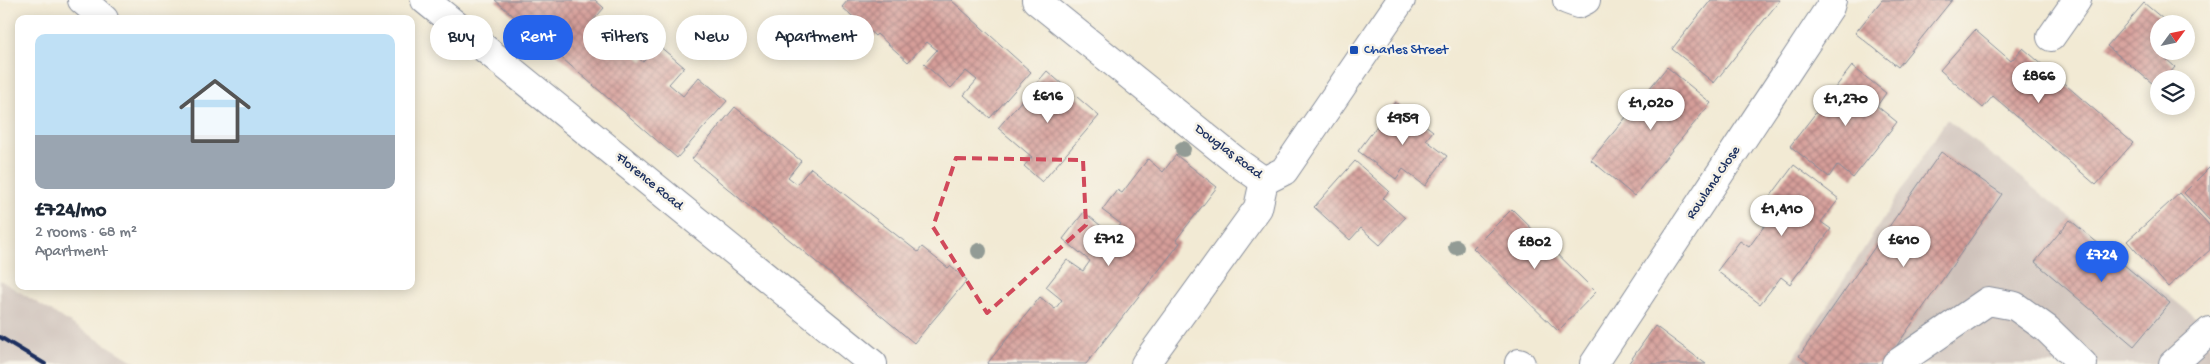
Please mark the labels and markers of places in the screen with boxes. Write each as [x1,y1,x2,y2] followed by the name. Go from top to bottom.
[1364,42,1449,59] place label: Charles Street
[1348,44,1360,56] marker: Charles Street
[2009,62,2069,104] pin: £866
[1018,82,1078,124] pin: £616
[1805,84,1887,127] pin: £1,270
[1610,88,1692,131] pin: £1,020
[1373,104,1433,146] pin: £959
[1741,194,1823,237] pin: £1,410
[1079,224,1139,267] pin: £712
[1874,226,1934,268] pin: £610
[1505,228,1565,270] pin: £802
[2072,240,2132,283] pin: £724

